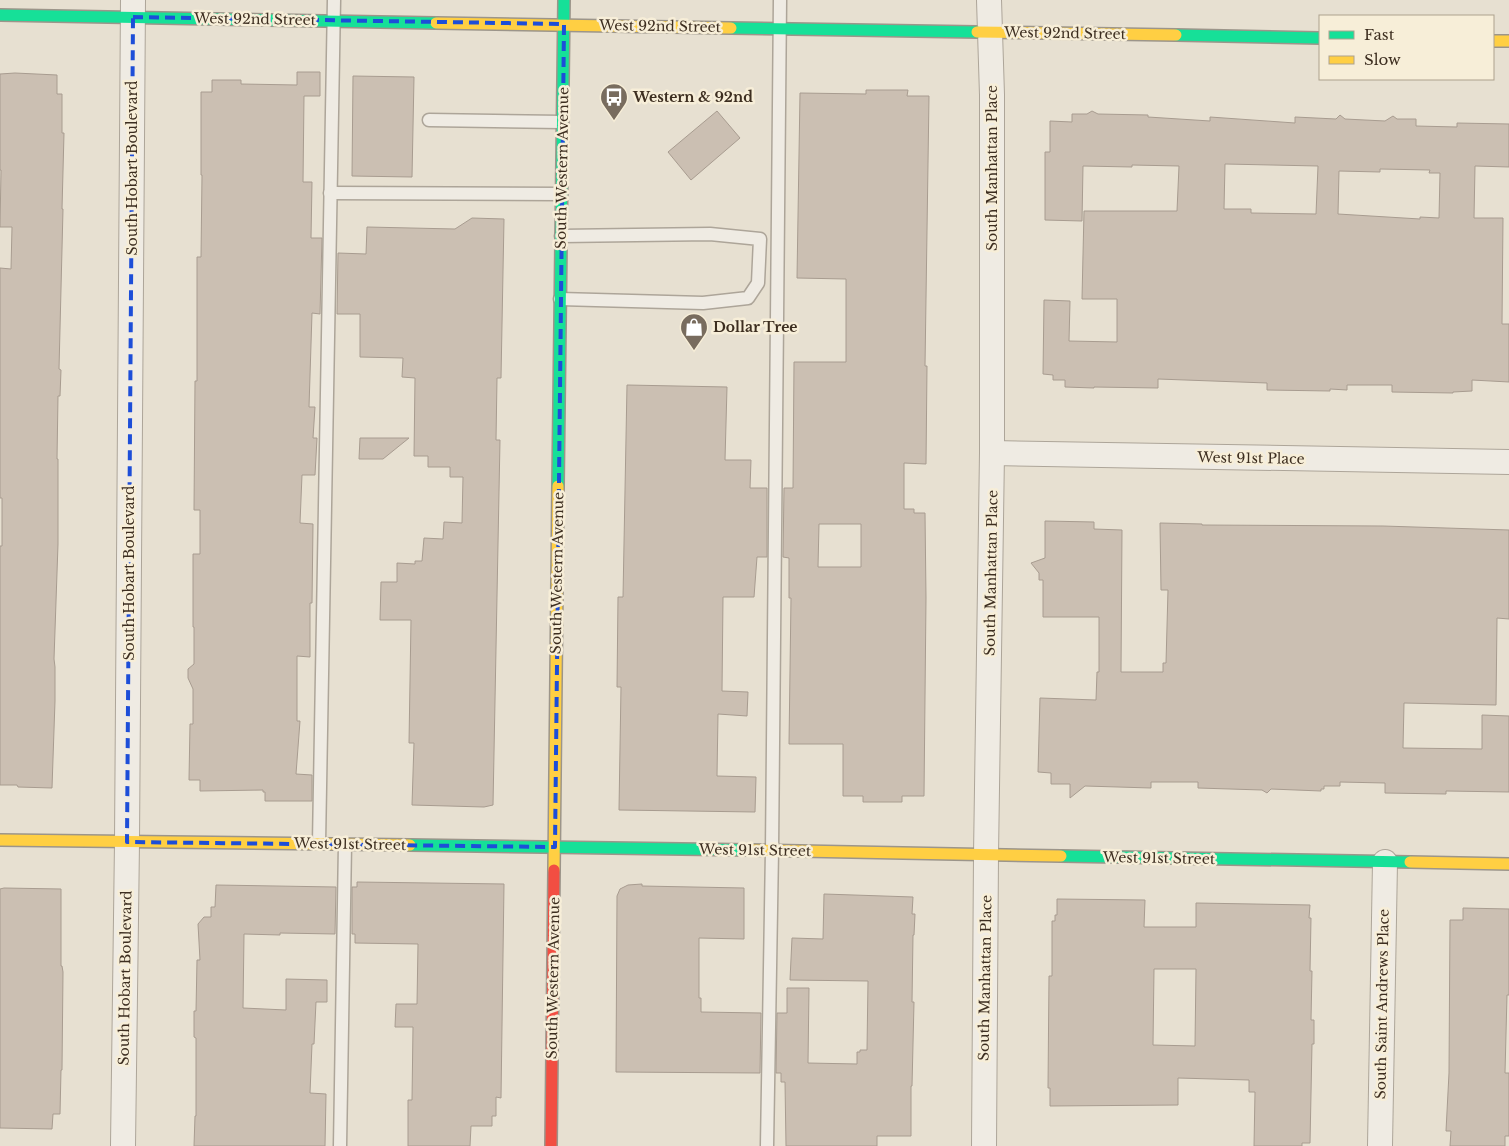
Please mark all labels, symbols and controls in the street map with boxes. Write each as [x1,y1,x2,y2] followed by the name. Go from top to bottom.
[193,9,317,29] street label: West 92nd Street
[1319,15,1494,80] legend
[598,16,722,36] street label: West 92nd Street
[1003,23,1127,43] street label: West 92nd Street
[1364,25,1395,44] text: Fast
[1364,50,1401,69] text: Slow
[123,80,141,255] street label: South Hobart Boulevard
[599,82,629,121] bus stop icon: Western & 92nd
[983,85,1001,251] street label: South Manhattan Place
[552,87,572,249] street label: South Western Avenue
[632,88,753,106] place label: Western & 92nd
[679,312,709,351] shop icon: Dollar Tree
[713,318,798,336] place label: Dollar Tree
[1196,448,1305,468] street label: West 91st Place
[120,485,138,660] street label: South Hobart Boulevard
[981,490,1001,656] street label: South Manhattan Place
[547,492,567,654] street label: South Western Avenue
[293,834,407,854] street label: West 91st Street
[698,840,812,860] street label: West 91st Street
[1102,848,1216,868] street label: West 91st Street
[114,890,136,1066] street label: South Hobart Boulevard
[975,895,995,1061] street label: South Manhattan Place
[543,897,563,1059] street label: South Western Avenue
[1371,909,1393,1099] street label: South Saint Andrews Place

